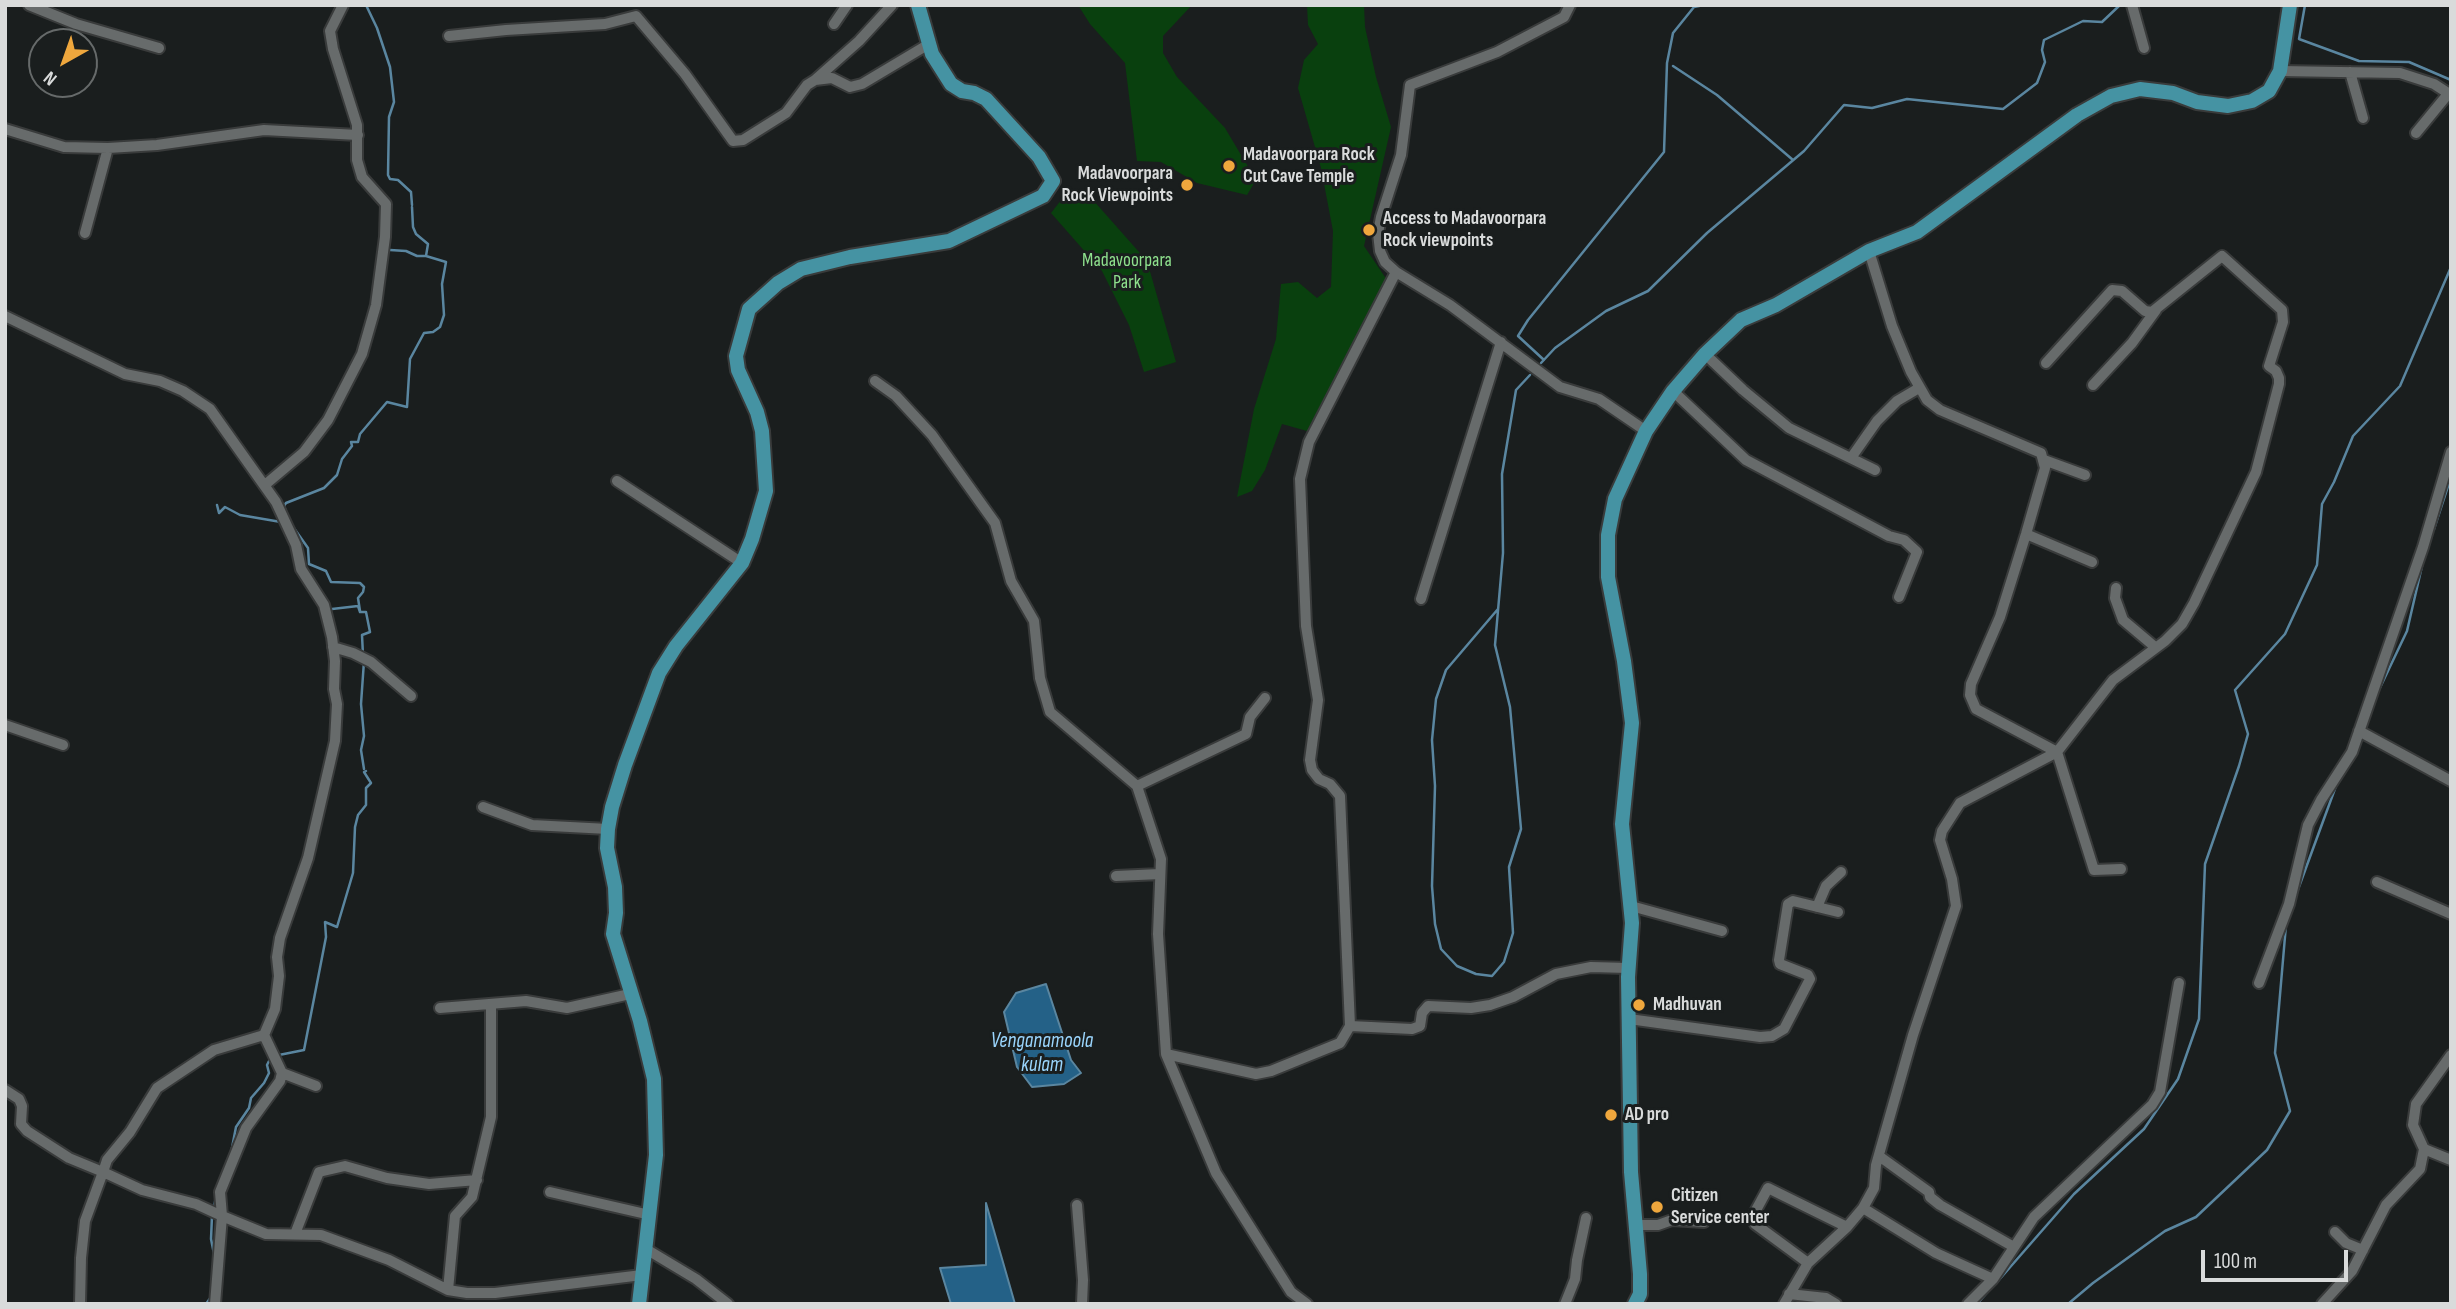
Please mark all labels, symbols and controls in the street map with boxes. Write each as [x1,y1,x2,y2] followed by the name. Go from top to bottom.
[28,28,98,98] north arrow
[39,66,62,90] text: N
[1243,144,1375,188] place label: Madavoorpara Rock Cut Cave Temple
[1221,158,1237,174] marker: Madavoorpara Rock Cut Cave Temple
[1061,163,1173,207] place label: Madavoorpara Rock Viewpoints
[1179,177,1195,193] marker: Madavoorpara Rock Viewpoints
[1383,208,1546,252] place label: Access to Madavoorpara Rock viewpoints
[1361,222,1377,238] marker: Access to Madavoorpara Rock viewpoints
[1082,250,1172,294] park label: Madavoorpara Park
[1653,994,1722,1016] place label: Madhuvan
[1631,997,1647,1013] marker: Madhuvan
[991,1029,1093,1079] water label: Venganamoola kulam
[1625,1104,1669,1126] place label: AD pro
[1603,1107,1619,1123] marker: AD pro
[1671,1185,1769,1229] place label: Citizen Service center
[1649,1199,1665,1215] marker: Citizen Service center
[2204,1236,2351,1280] scale bar
[2214,1249,2257,1274] text: 100 m

